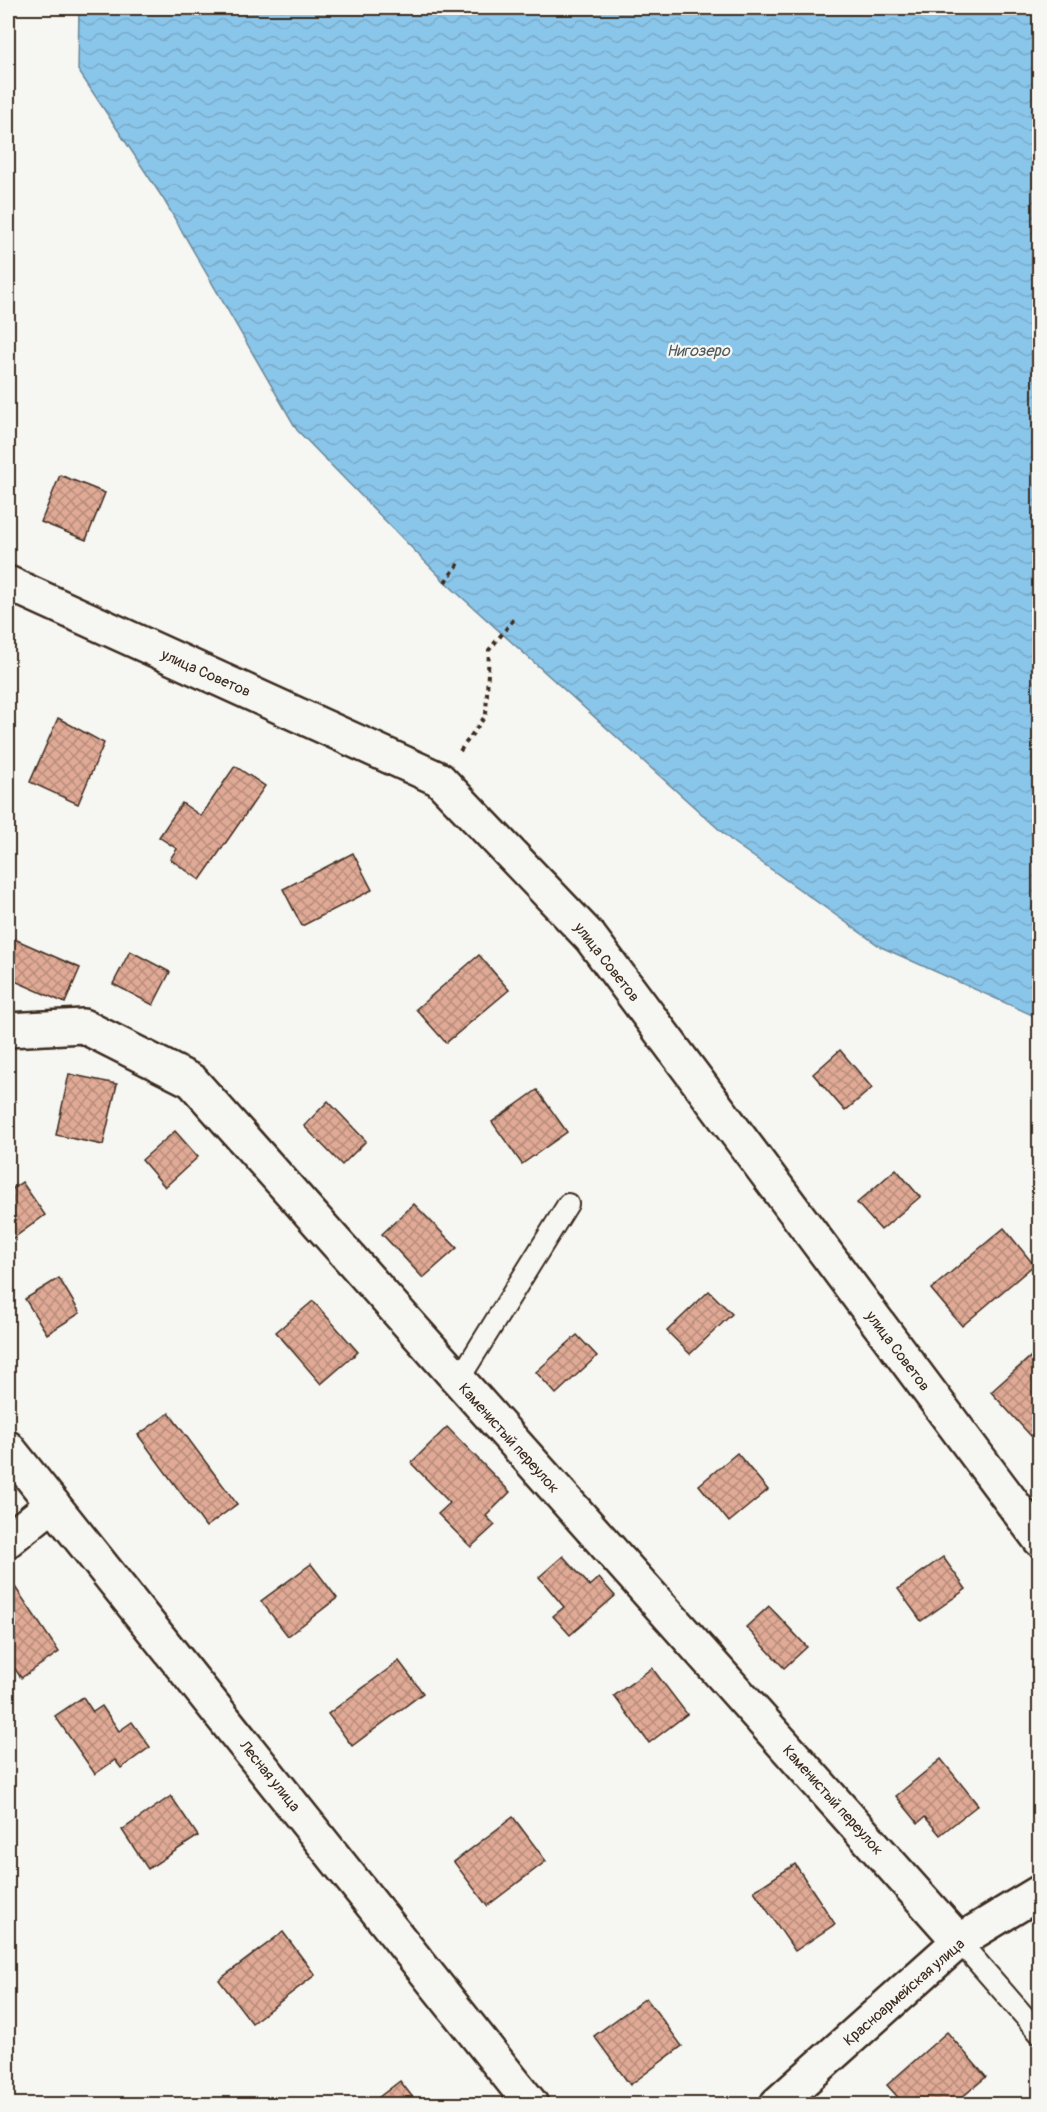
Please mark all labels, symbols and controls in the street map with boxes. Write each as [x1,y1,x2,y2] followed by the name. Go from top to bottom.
[666,341,731,361] water label: Нигозеро
[157,645,253,702] street label: улица Советов
[569,918,644,1006] street label: улица Советов
[861,1307,934,1395] street label: улица Советов
[454,1379,563,1497] street label: Каменистый переулок
[234,1736,304,1816] street label: Лесная улица
[778,1741,887,1859] street label: Каменистый переулок
[840,1935,969,2050] street label: Красноармейская улица

